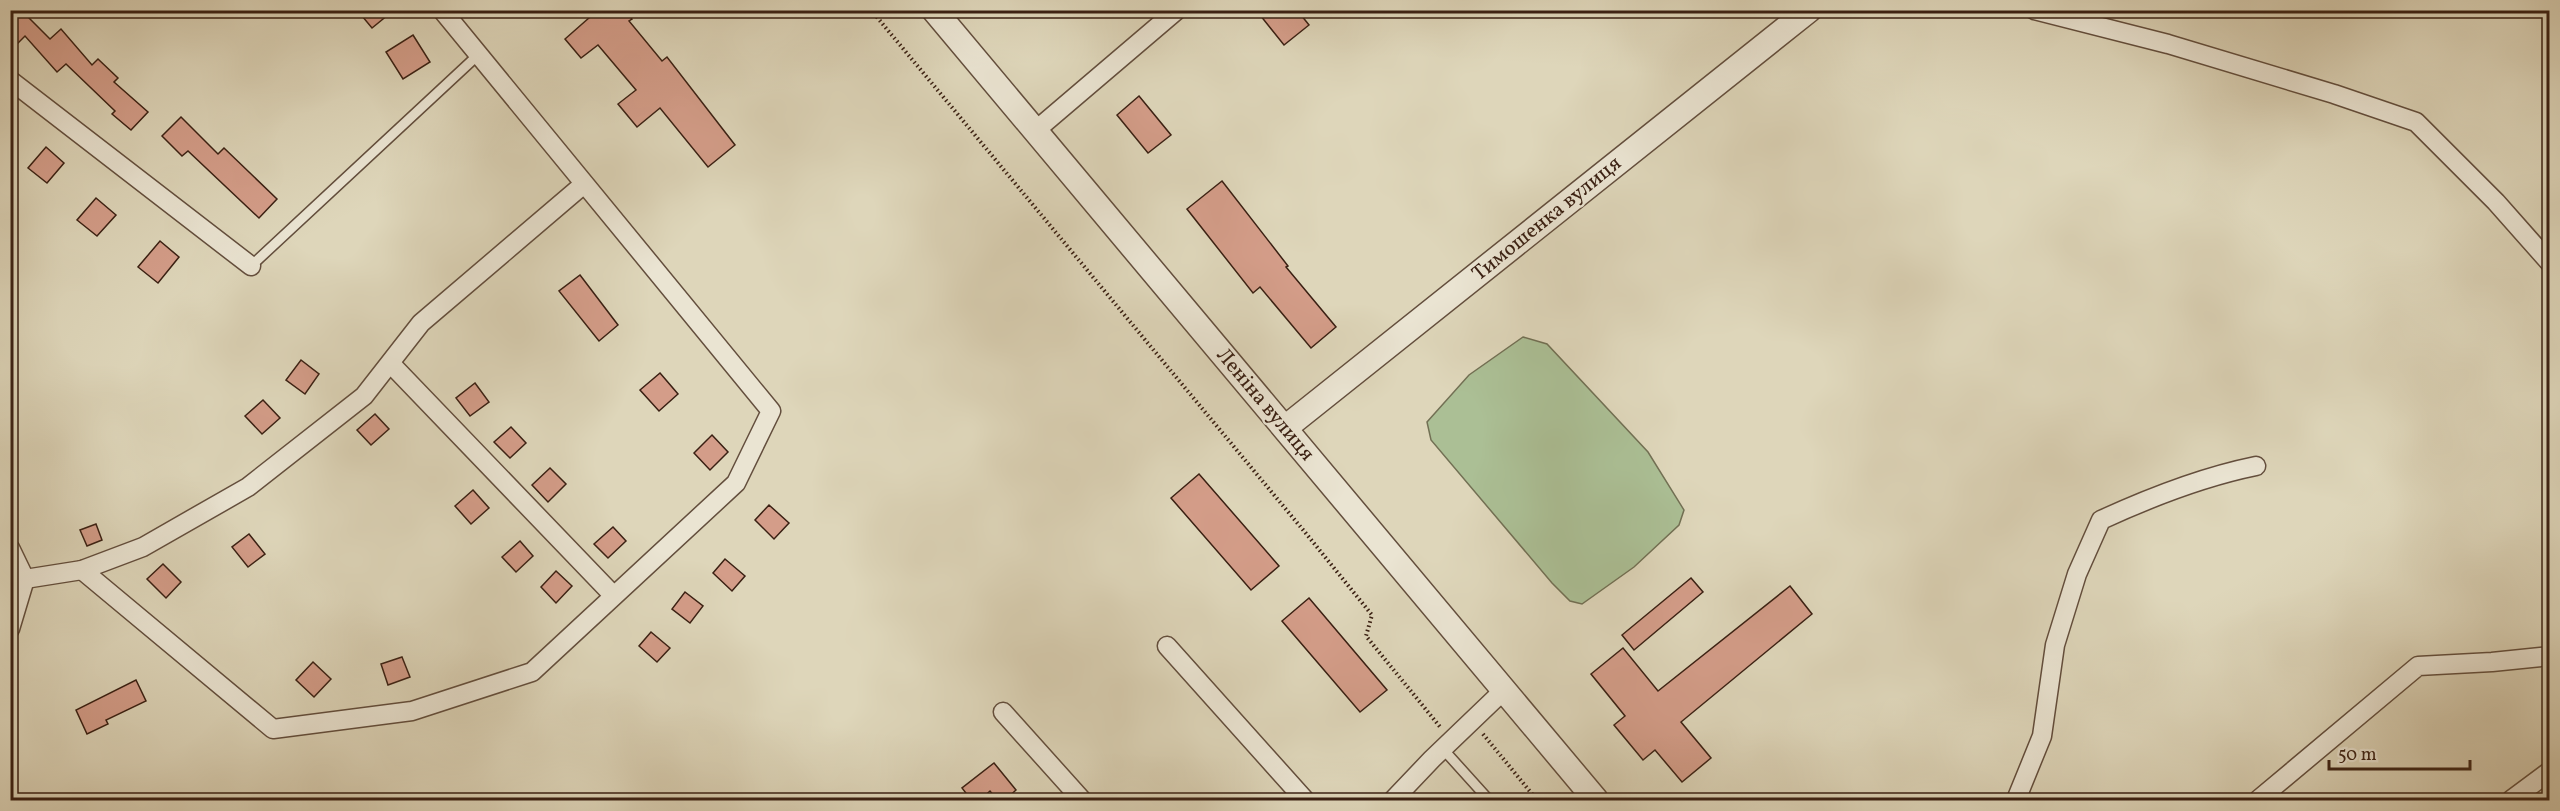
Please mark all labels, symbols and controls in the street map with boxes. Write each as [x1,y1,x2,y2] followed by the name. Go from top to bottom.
[1466,150,1628,288] street label: Тимошенка вулиця
[1209,342,1321,468] street label: Леніна вулиця
[2329,733,2470,771] scale bar
[2338,743,2377,768] text: 50 m

